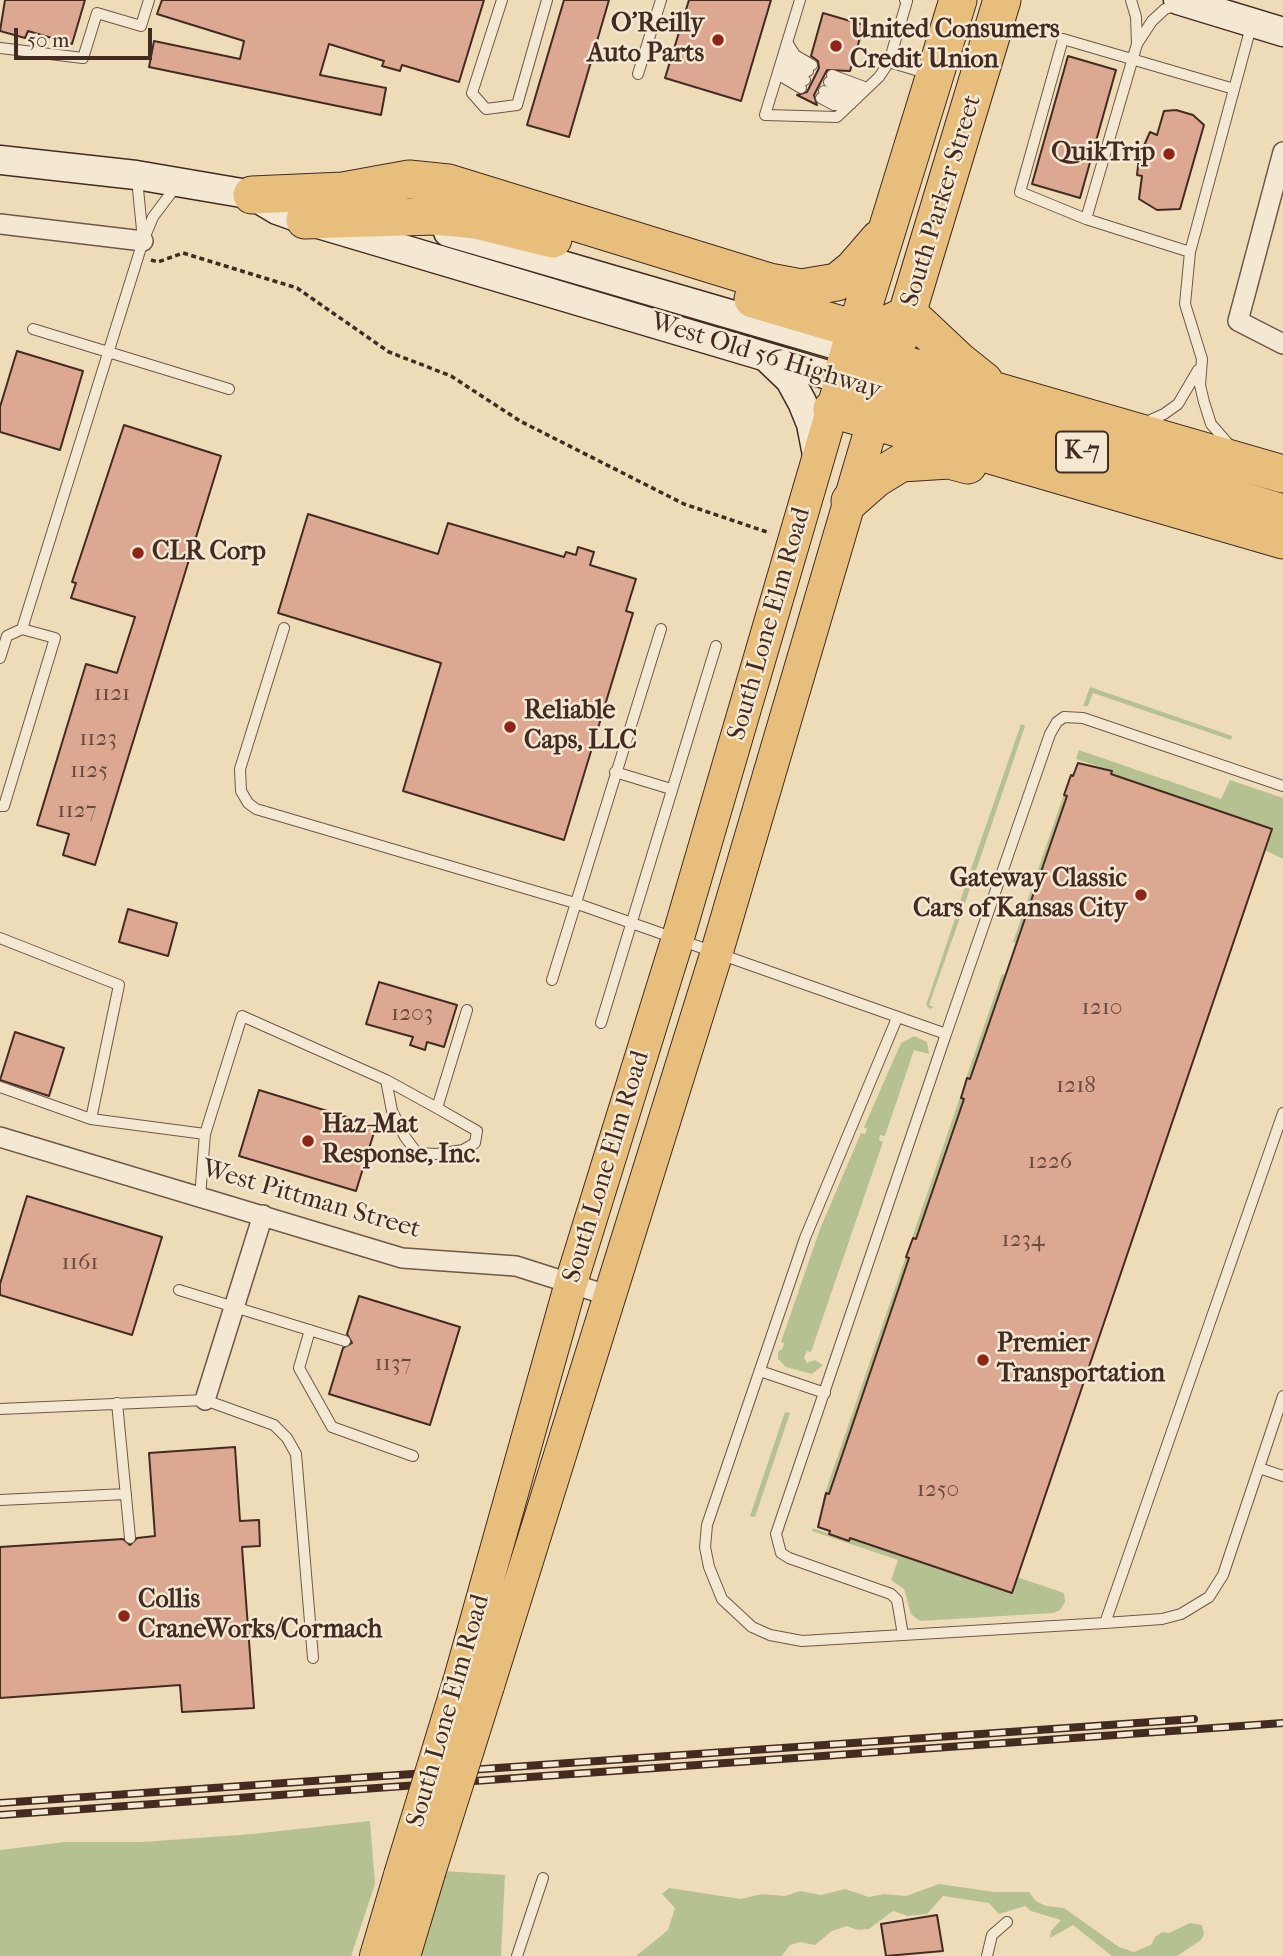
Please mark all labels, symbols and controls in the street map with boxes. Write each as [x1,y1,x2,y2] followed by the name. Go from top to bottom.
[587,9,704,70] place label: O'Reilly Auto Parts
[18,14,156,58] scale bar
[850,15,1060,76] place label: United Consumers Credit Union
[27,28,70,52] text: 50 m
[710,32,726,48] marker: O'Reilly Auto Parts
[828,38,844,54] marker: United Consumers Credit Union
[895,91,989,311] street label: South Parker Street
[1051,138,1155,170] place label: QuikTrip
[1161,146,1177,162] marker: QuikTrip
[647,307,885,407] street label: West Old 56 Highway
[1056,432,1108,472] road number: K-7
[722,504,818,744] street label: South Lone Elm Road
[152,537,266,569] place label: CLR Corp
[130,545,146,561] marker: CLR Corp
[94,680,130,708] house number: 1121
[524,696,637,758] place label: Reliable Caps, LLC
[502,719,518,735] marker: Reliable Caps, LLC
[79,725,117,753] house number: 1123
[70,757,108,785] house number: 1125
[57,797,97,825] house number: 1127
[913,864,1127,926] place label: Gateway Classic Cars of Kansas City
[1133,887,1149,903] marker: Gateway Classic Cars of Kansas City
[1082,994,1122,1022] house number: 1210
[391,1000,433,1028] house number: 1203
[557,1047,657,1287] street label: South Lone Elm Road
[1056,1072,1096,1100] house number: 1218
[322,1110,480,1172] place label: Haz-Mat Response, Inc.
[300,1133,316,1149] marker: Haz-Mat Response, Inc.
[1028,1148,1072,1176] house number: 1226
[198,1154,424,1246] street label: West Pittman Street
[1001,1226,1045,1254] house number: 1234
[62,1249,98,1277] house number: 1161
[997,1329,1165,1390] place label: Premier Transportation
[375,1350,411,1378] house number: 1137
[975,1352,991,1368] marker: Premier Transportation
[917,1476,959,1504] house number: 1250
[138,1585,382,1646] place label: Collis CraneWorks/Cormach
[401,1591,497,1831] street label: South Lone Elm Road
[116,1608,132,1624] marker: Collis CraneWorks/Cormach

